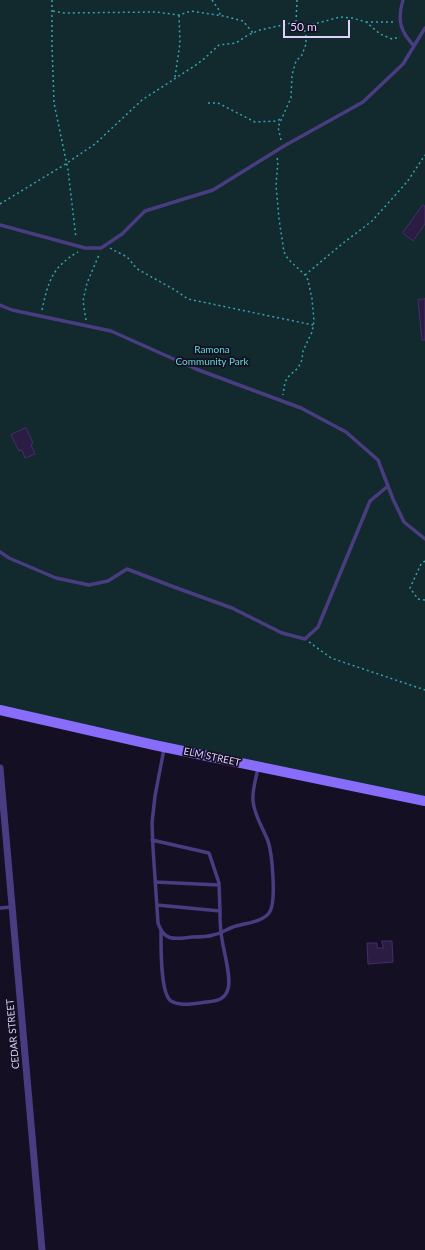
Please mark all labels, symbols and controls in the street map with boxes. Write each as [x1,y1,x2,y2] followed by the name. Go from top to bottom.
[285,12,352,38] scale bar
[290,19,317,34] text: 50 m
[175,344,249,368] park label: Ramona Community Park
[182,745,242,769] street label: ELM STREET
[4,998,22,1070] street label: CEDAR STREET

